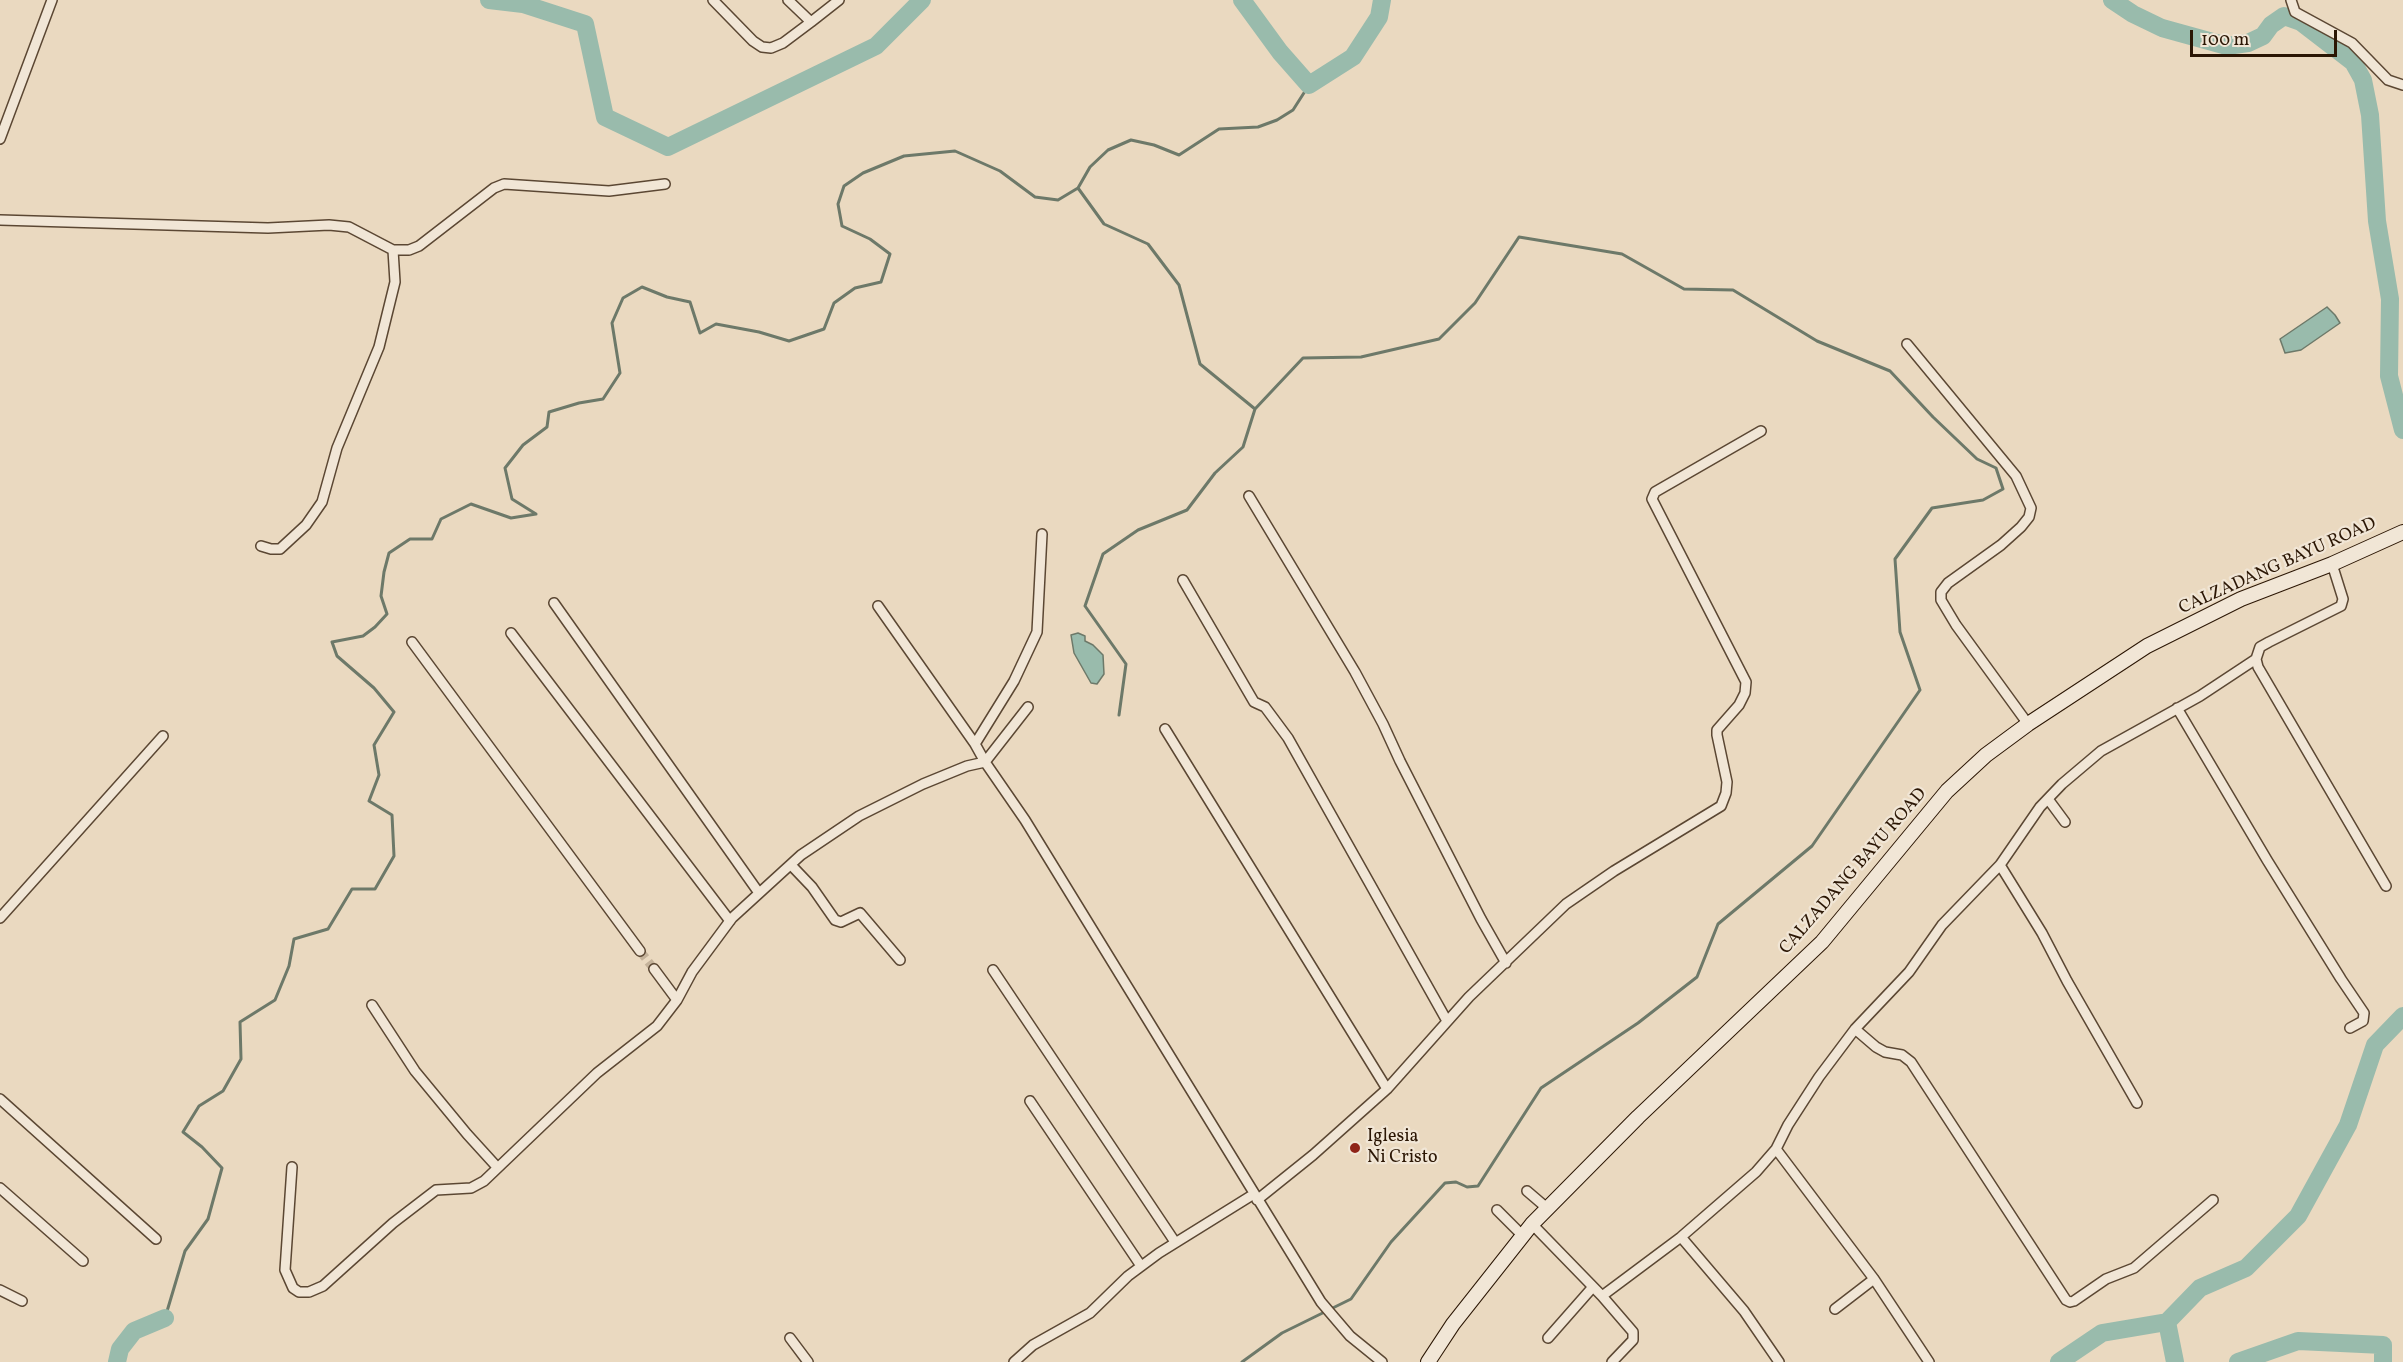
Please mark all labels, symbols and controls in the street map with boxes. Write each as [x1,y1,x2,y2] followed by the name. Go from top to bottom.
[2193,18,2340,56] scale bar
[2201,28,2250,53] text: 100 m
[2176,514,2380,620] street label: CALZADANG BAYU ROAD
[1776,784,1932,960] street label: CALZADANG BAYU ROAD
[1367,1127,1438,1170] place label: Iglesia Ni Cristo
[1348,1141,1362,1155] marker: Iglesia Ni Cristo

